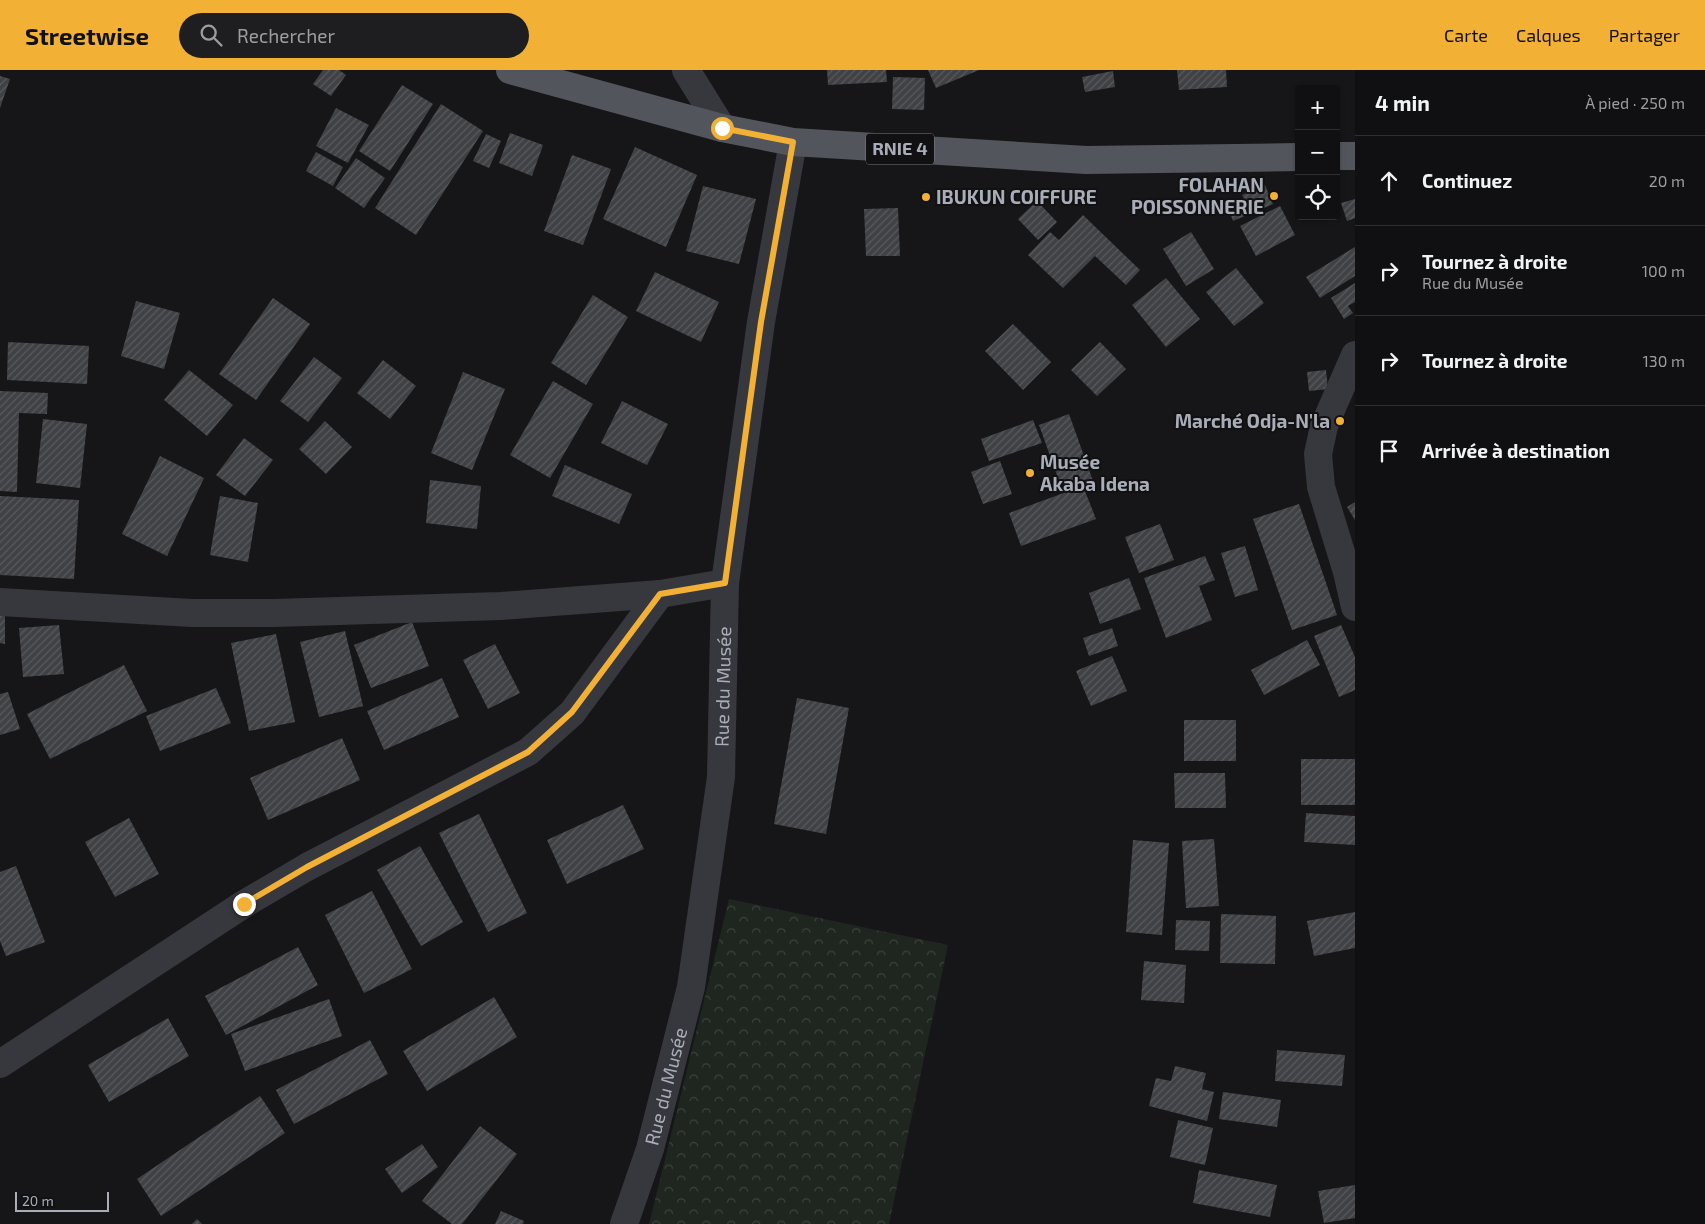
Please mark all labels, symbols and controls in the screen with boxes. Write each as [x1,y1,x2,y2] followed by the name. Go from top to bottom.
[179,13,529,58] search box
[25,21,149,50] text: Streetwise
[197,21,225,49] icon: search
[237,24,335,47] text: Rechercher
[1444,24,1488,46] text: Carte
[1516,24,1581,46] text: Calques
[1609,24,1680,46] text: Partager
[1295,85,1340,220] map controls
[1295,85,1340,130] button: +
[1375,90,1430,115] text: 4 min
[1585,93,1685,112] text: À pied · 250 m
[711,117,734,140] route start
[1295,130,1340,175] button: −
[866,134,934,165] road number: RNIE 4
[1375,167,1403,195] icon: ahead
[1422,169,1512,192] text: Continuez
[1649,171,1685,190] text: 20 m
[1131,173,1264,218] place label: FOLAHAN POISSONNERIE
[1295,175,1340,220] button: locate
[936,185,1097,208] place label: IBUKUN COIFFURE
[1268,190,1280,202] marker: FOLAHAN POISSONNERIE
[920,191,932,203] marker: IBUKUN COIFFURE
[1422,250,1568,273] text: Tournez à droite
[1375,257,1403,285] icon: right
[1642,261,1685,280] text: 100 m
[1422,273,1524,292] text: Rue du Musée
[1375,347,1403,375] icon: right
[1422,349,1568,372] text: Tournez à droite
[1643,351,1685,370] text: 130 m
[1175,409,1330,432] place label: Marché Odja-N'la
[1334,415,1346,427] marker: Marché Odja-N'la
[1375,437,1403,465] icon: arrive
[1422,439,1610,462] text: Arrivée à destination
[1040,450,1150,495] place label: Musée Akaba Idena
[1024,467,1036,479] marker: Musée Akaba Idena
[710,626,735,747] street label: Rue du Musée
[233,893,256,916] route end
[639,1025,691,1148] street label: Rue du Musée
[15,1189,109,1212] scale bar
[22,1192,54,1209] text: 20 m

